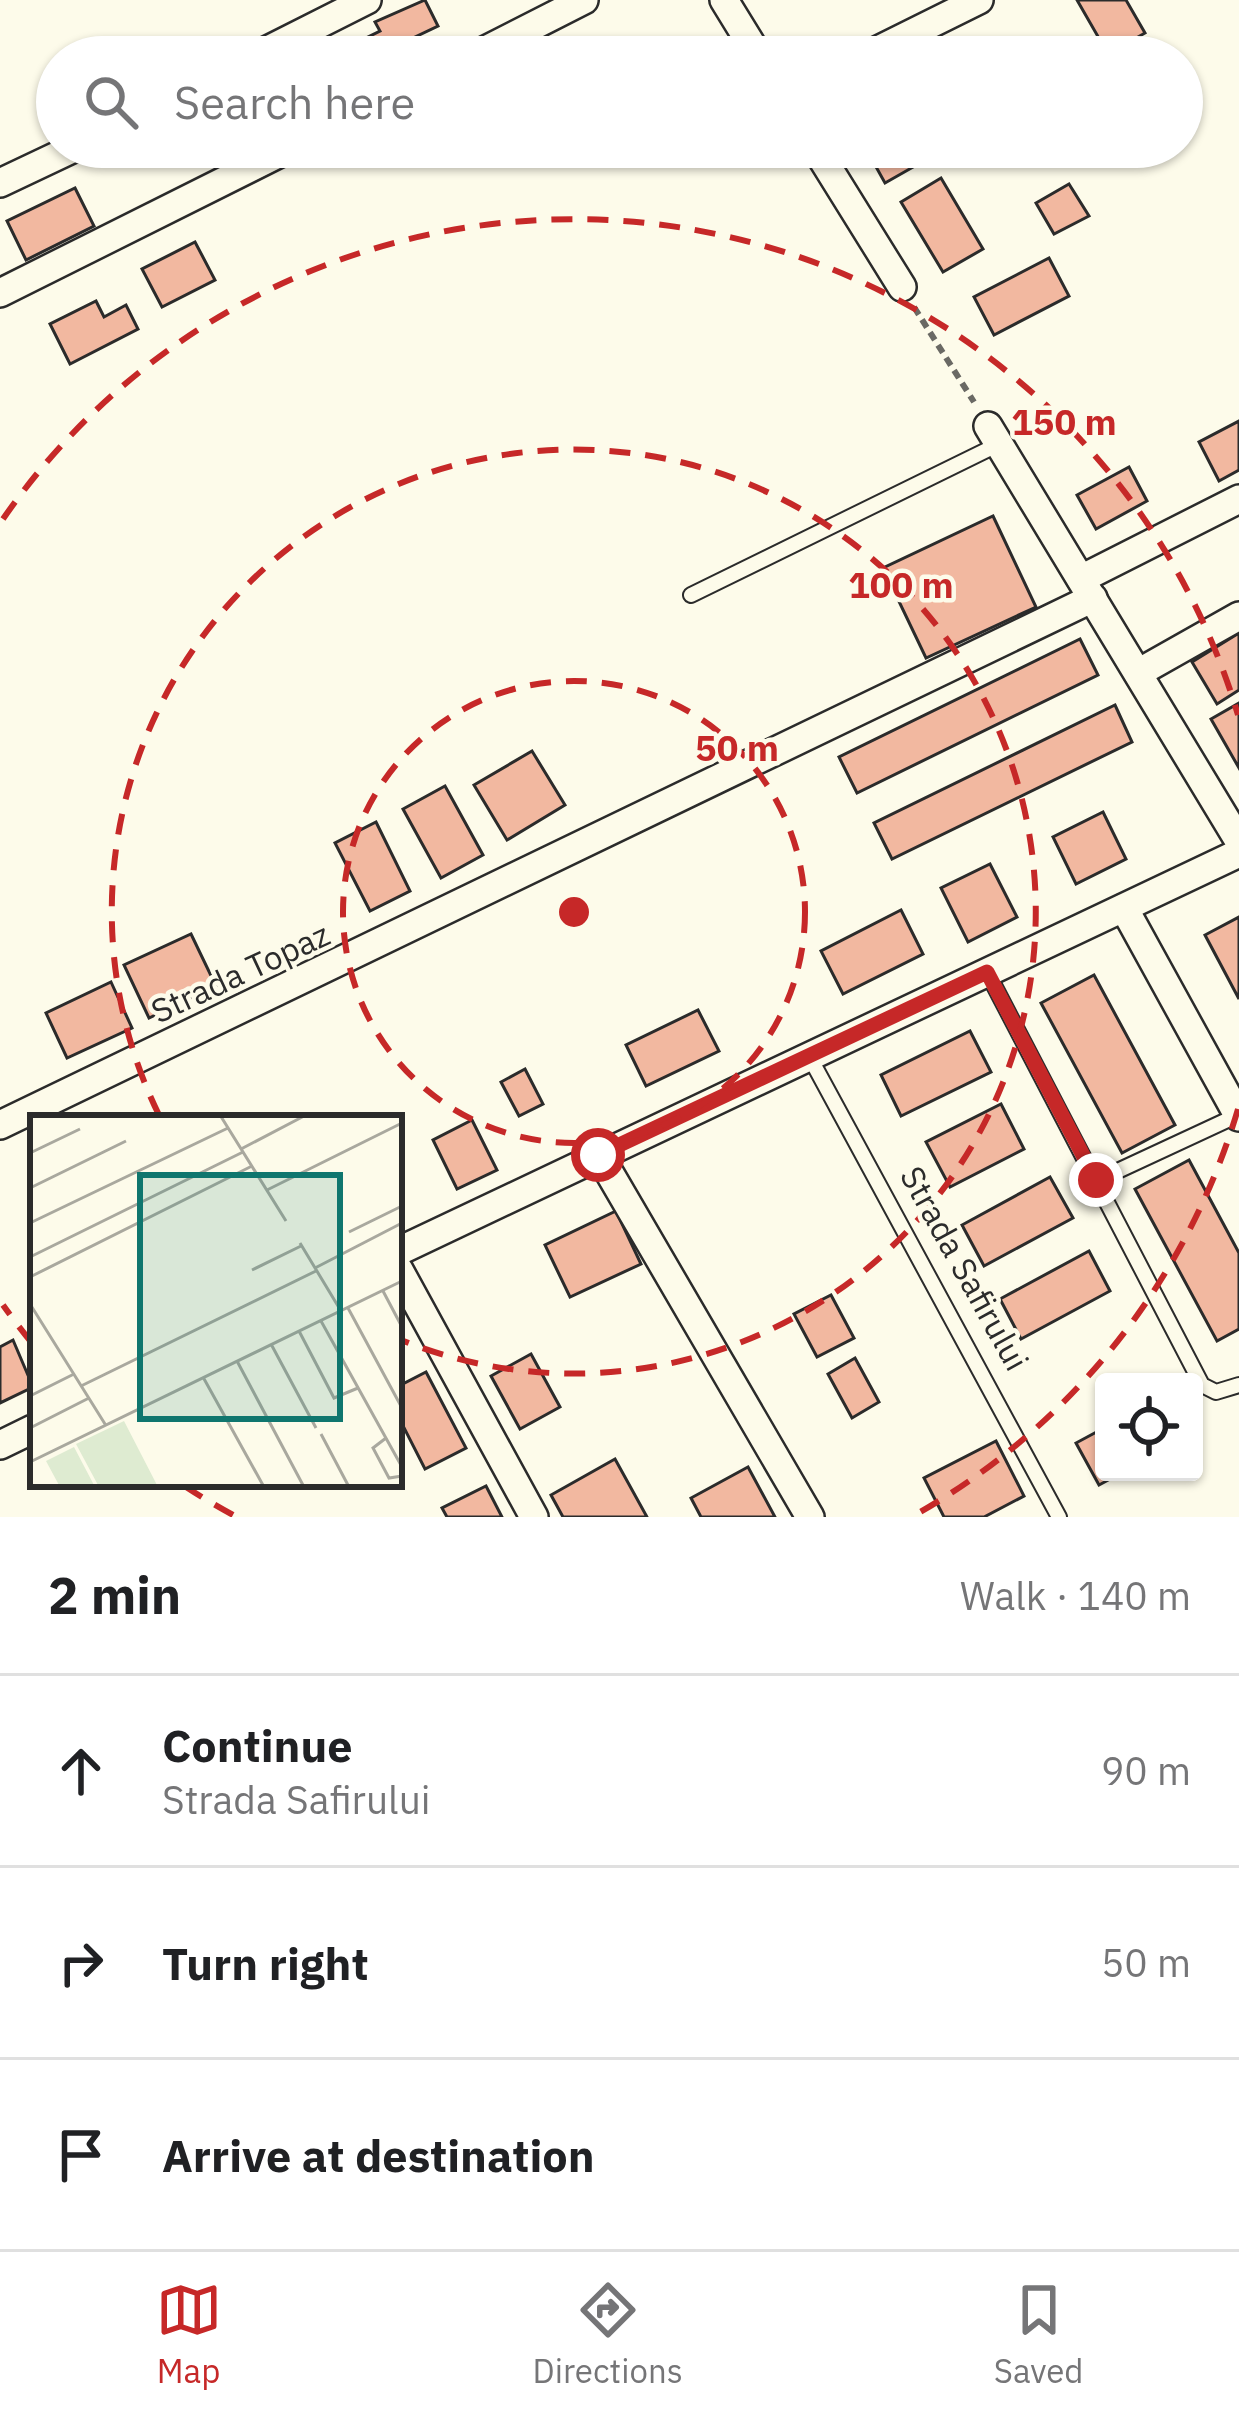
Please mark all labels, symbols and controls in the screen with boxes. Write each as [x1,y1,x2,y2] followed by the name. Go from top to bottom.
[36,36,1203,168] search box
[78,69,144,135] icon: search
[174,73,415,131] text: Search here
[1011,398,1117,445] text: 150 m
[848,561,954,608] text: 100 m
[695,724,779,771] text: 50 m
[553,891,595,933] centre of rings
[144,912,336,1032] street label: Strada Topaz
[30,1115,402,1487] inset map
[571,1128,625,1182] route start
[1069,1153,1123,1207] route end
[891,1158,1039,1378] street label: Strada Safirului
[1095,1373,1203,1481] map controls
[1095,1373,1203,1481] button: locate
[48,1562,181,1628] text: 2 min
[960,1570,1191,1621] text: Walk · 140 m
[162,1716,353,1774] text: Continue
[48,1738,114,1804] icon: ahead
[1101,1745,1191,1796] text: 90 m
[162,1774,431,1825] text: Strada Safirului
[48,1930,114,1996] icon: right
[162,1934,369,1992] text: Turn right
[1101,1937,1191,1988] text: 50 m
[48,2122,114,2188] icon: arrive
[162,2126,595,2184] text: Arrive at destination
[156,2277,222,2392] tab: Map
[533,2277,683,2392] tab: Directions
[994,2277,1083,2392] tab: Saved

